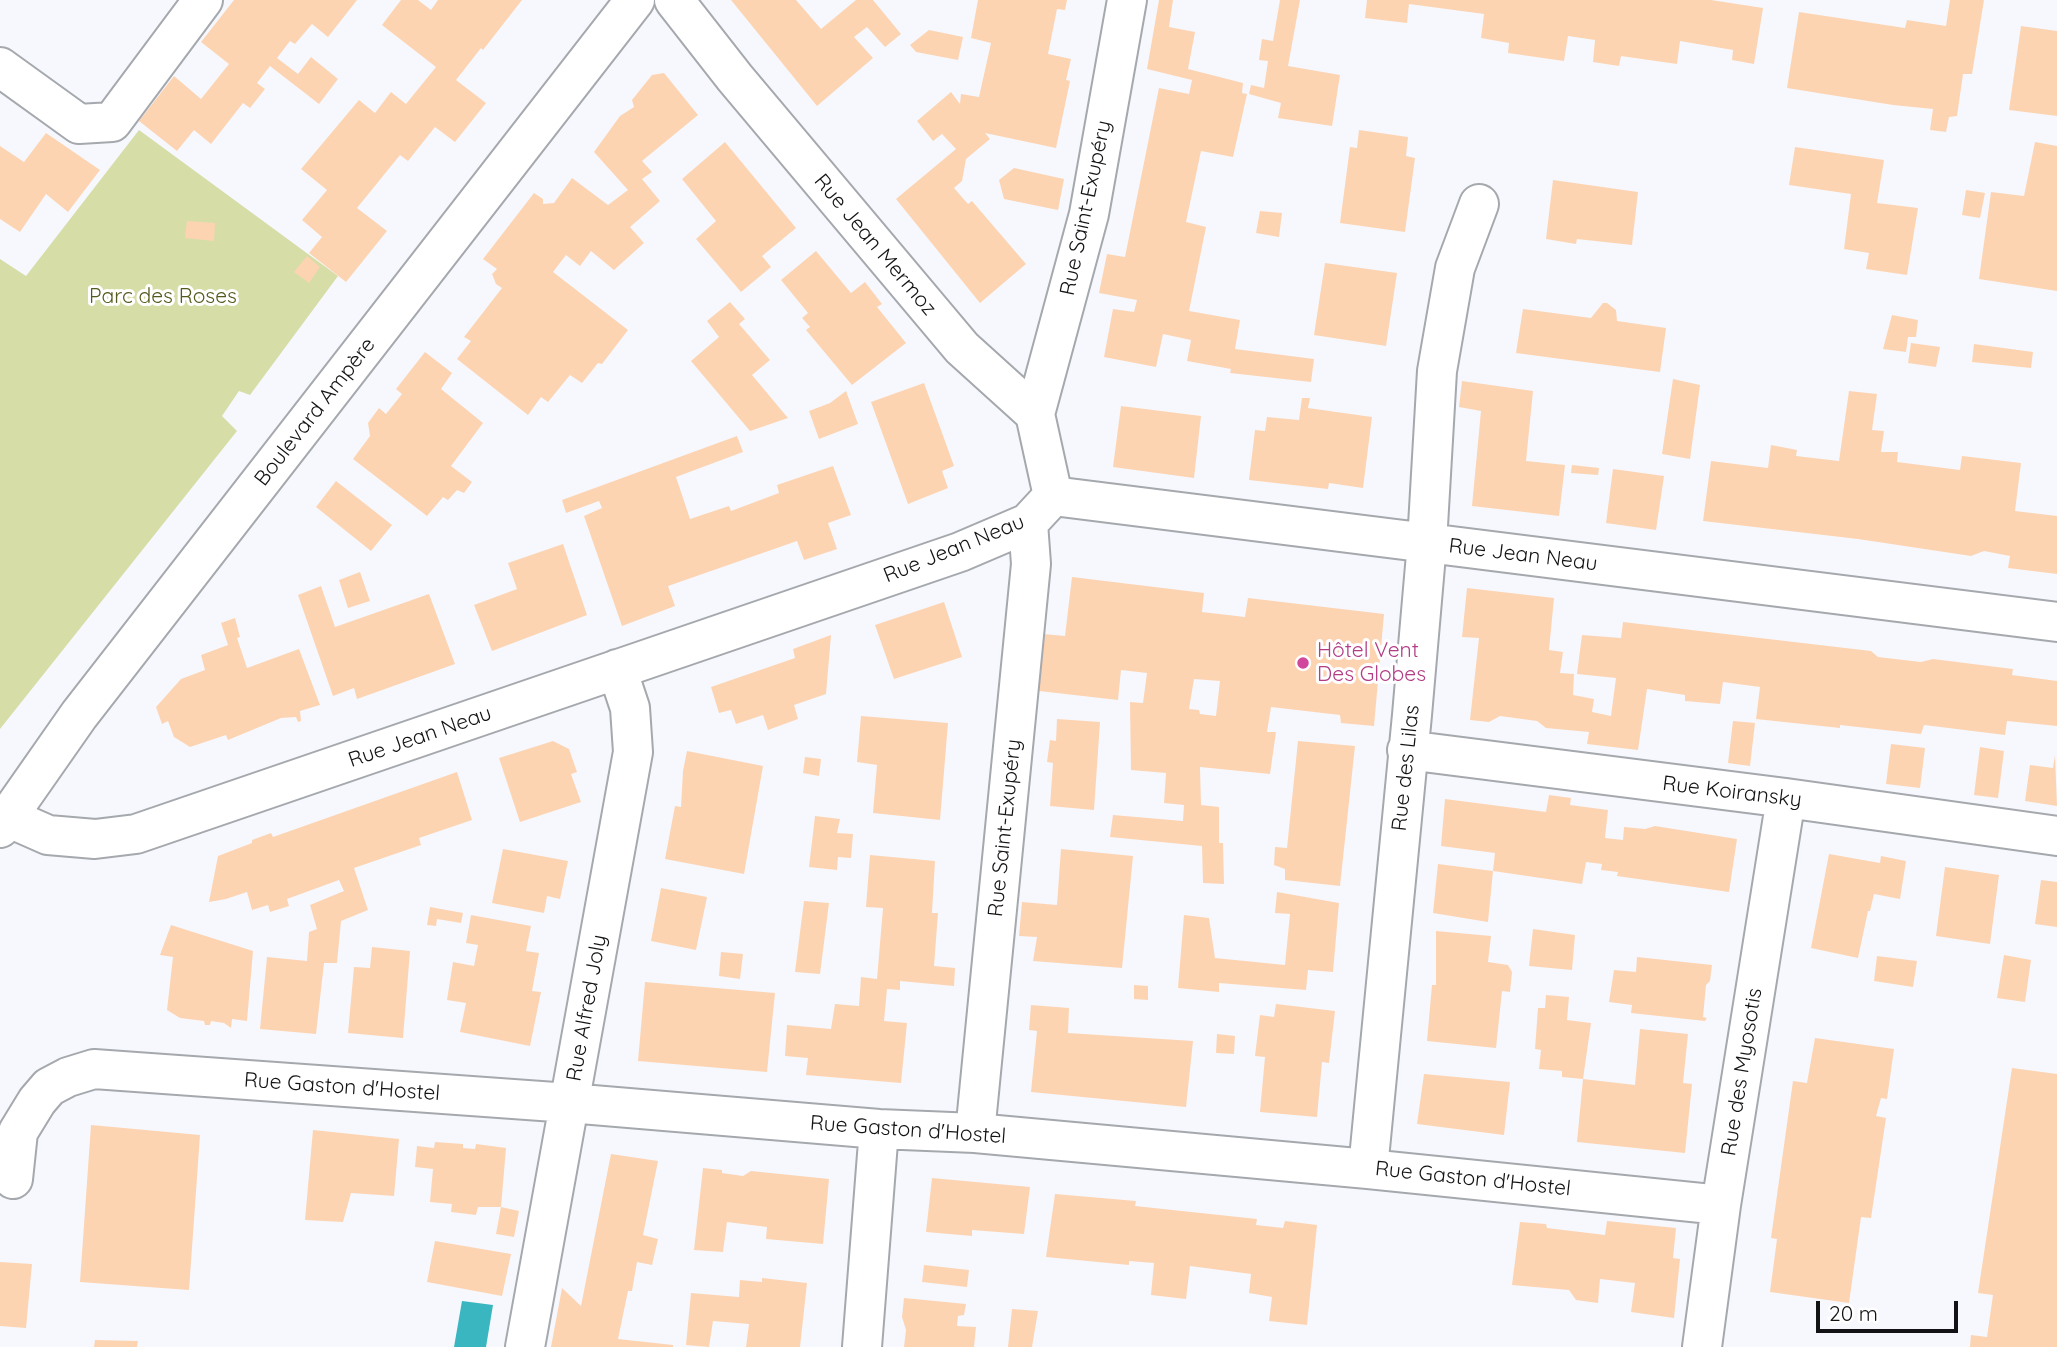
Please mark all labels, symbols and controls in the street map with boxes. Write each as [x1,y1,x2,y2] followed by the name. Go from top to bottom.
[1055,118,1117,298] street label: Rue Saint-Exupéry
[808,169,942,321] street label: Rue Jean Mermoz
[89,284,237,310] park label: Parc des Roses
[249,333,381,491] street label: Boulevard Ampère
[880,509,1028,589] street label: Rue Jean Neau
[1447,533,1599,577] street label: Rue Jean Neau
[1317,638,1426,688] place label: Hôtel Vent Des Globes
[1295,655,1311,671] marker: Hôtel Vent Des Globes
[345,701,495,773] street label: Rue Jean Neau
[1387,704,1425,832] street label: Rue des Lilas
[983,738,1027,918] street label: Rue Saint-Exupéry
[1661,771,1803,813] street label: Rue Koiransky
[562,933,612,1083] street label: Rue Alfred Joly
[1716,986,1768,1158] street label: Rue des Myosotis
[243,1068,441,1106] street label: Rue Gaston d'Hostel
[809,1111,1007,1149] street label: Rue Gaston d'Hostel
[1374,1156,1572,1202] street label: Rue Gaston d'Hostel
[1819,1288,1961,1332] scale bar
[1829,1300,1878,1326] text: 20 m

